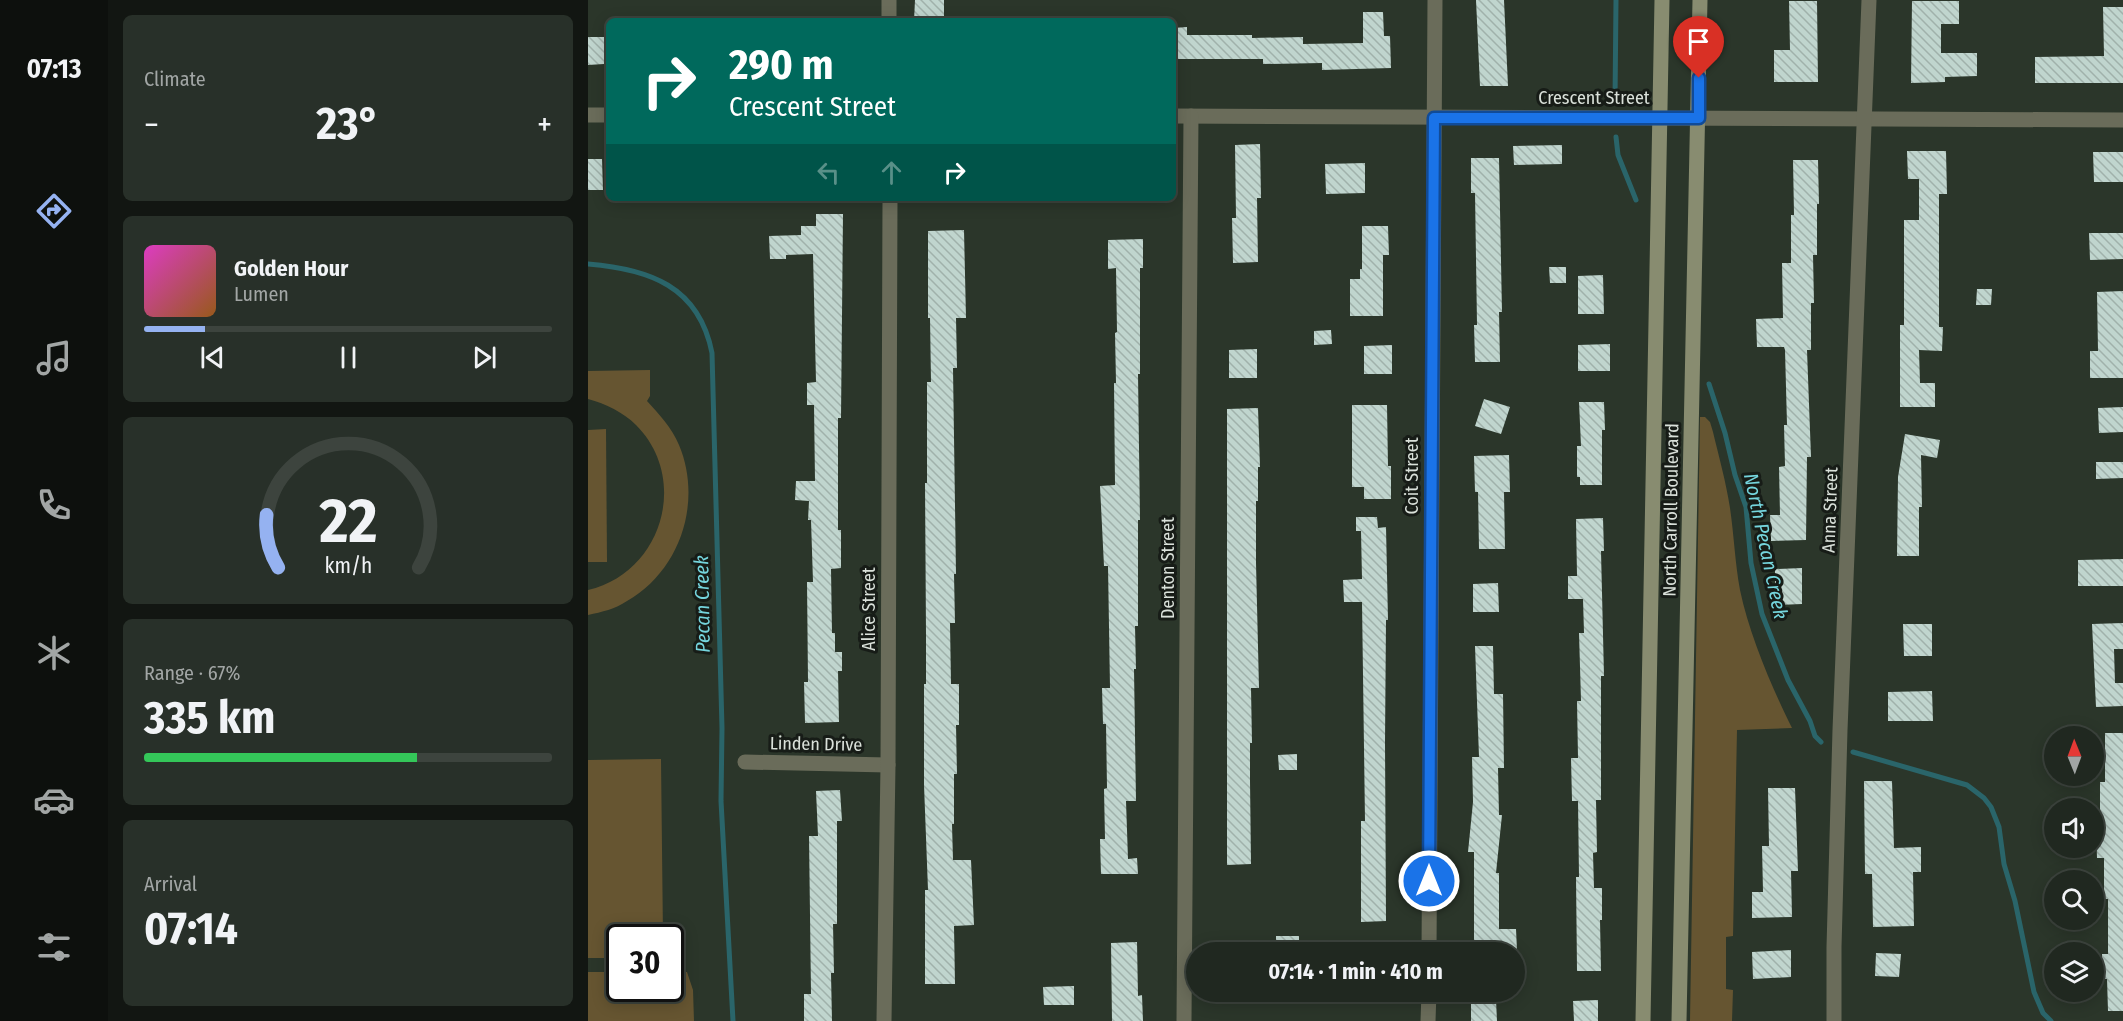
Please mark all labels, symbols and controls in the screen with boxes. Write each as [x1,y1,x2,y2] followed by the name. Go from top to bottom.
[1673,16,1724,78] pin
[1682,25,1715,58] icon: arrive
[729,40,834,90] text: 290 m
[630,42,708,120] icon: right
[26,53,82,85] text: 07:13
[144,67,206,91] text: Climate
[1538,87,1650,109] street label: Crescent Street
[729,91,896,123] text: Crescent Street
[316,97,380,151] text: 23°
[144,105,159,145] text: −
[537,105,552,145] text: +
[812,156,845,189] icon: left
[875,156,908,189] icon: ahead
[938,156,971,189] icon: right
[33,190,75,232] icon: directions
[234,255,348,282] text: Golden Hour
[234,282,289,306] text: Lumen
[33,337,75,379] icon: music
[196,341,229,374] icon: previous
[332,341,365,374] icon: pause
[468,341,501,374] icon: next
[1658,423,1684,597] street label: North Carroll Boulevard
[1401,437,1423,515] street label: Coit Street
[1818,467,1842,553] street label: Anna Street
[1739,471,1793,621] water label: North Pecan Creek
[33,484,75,526] icon: phone
[318,484,377,559] text: 22
[1157,517,1179,619] street label: Denton Street
[324,553,372,579] text: km/h
[689,555,715,653] water label: Pecan Creek
[858,567,880,651] street label: Alice Street
[33,632,75,674] icon: climate
[144,661,240,685] text: Range · 67%
[144,691,275,745] text: 335 km
[2044,726,2104,786] north arrow
[2044,726,2104,1002] map controls
[770,732,862,756] street label: Linden Drive
[33,779,75,821] icon: car
[2044,798,2104,858] button: sound
[1397,849,1461,913] position arrow
[2044,870,2104,930] button: search
[144,872,197,896] text: Arrival
[144,902,238,956] text: 07:14
[606,924,684,1002] speed limit sign: 30
[33,926,75,968] icon: filters
[2044,942,2104,1002] button: layers
[1268,958,1443,985] text: 07:14 · 1 min · 410 m

